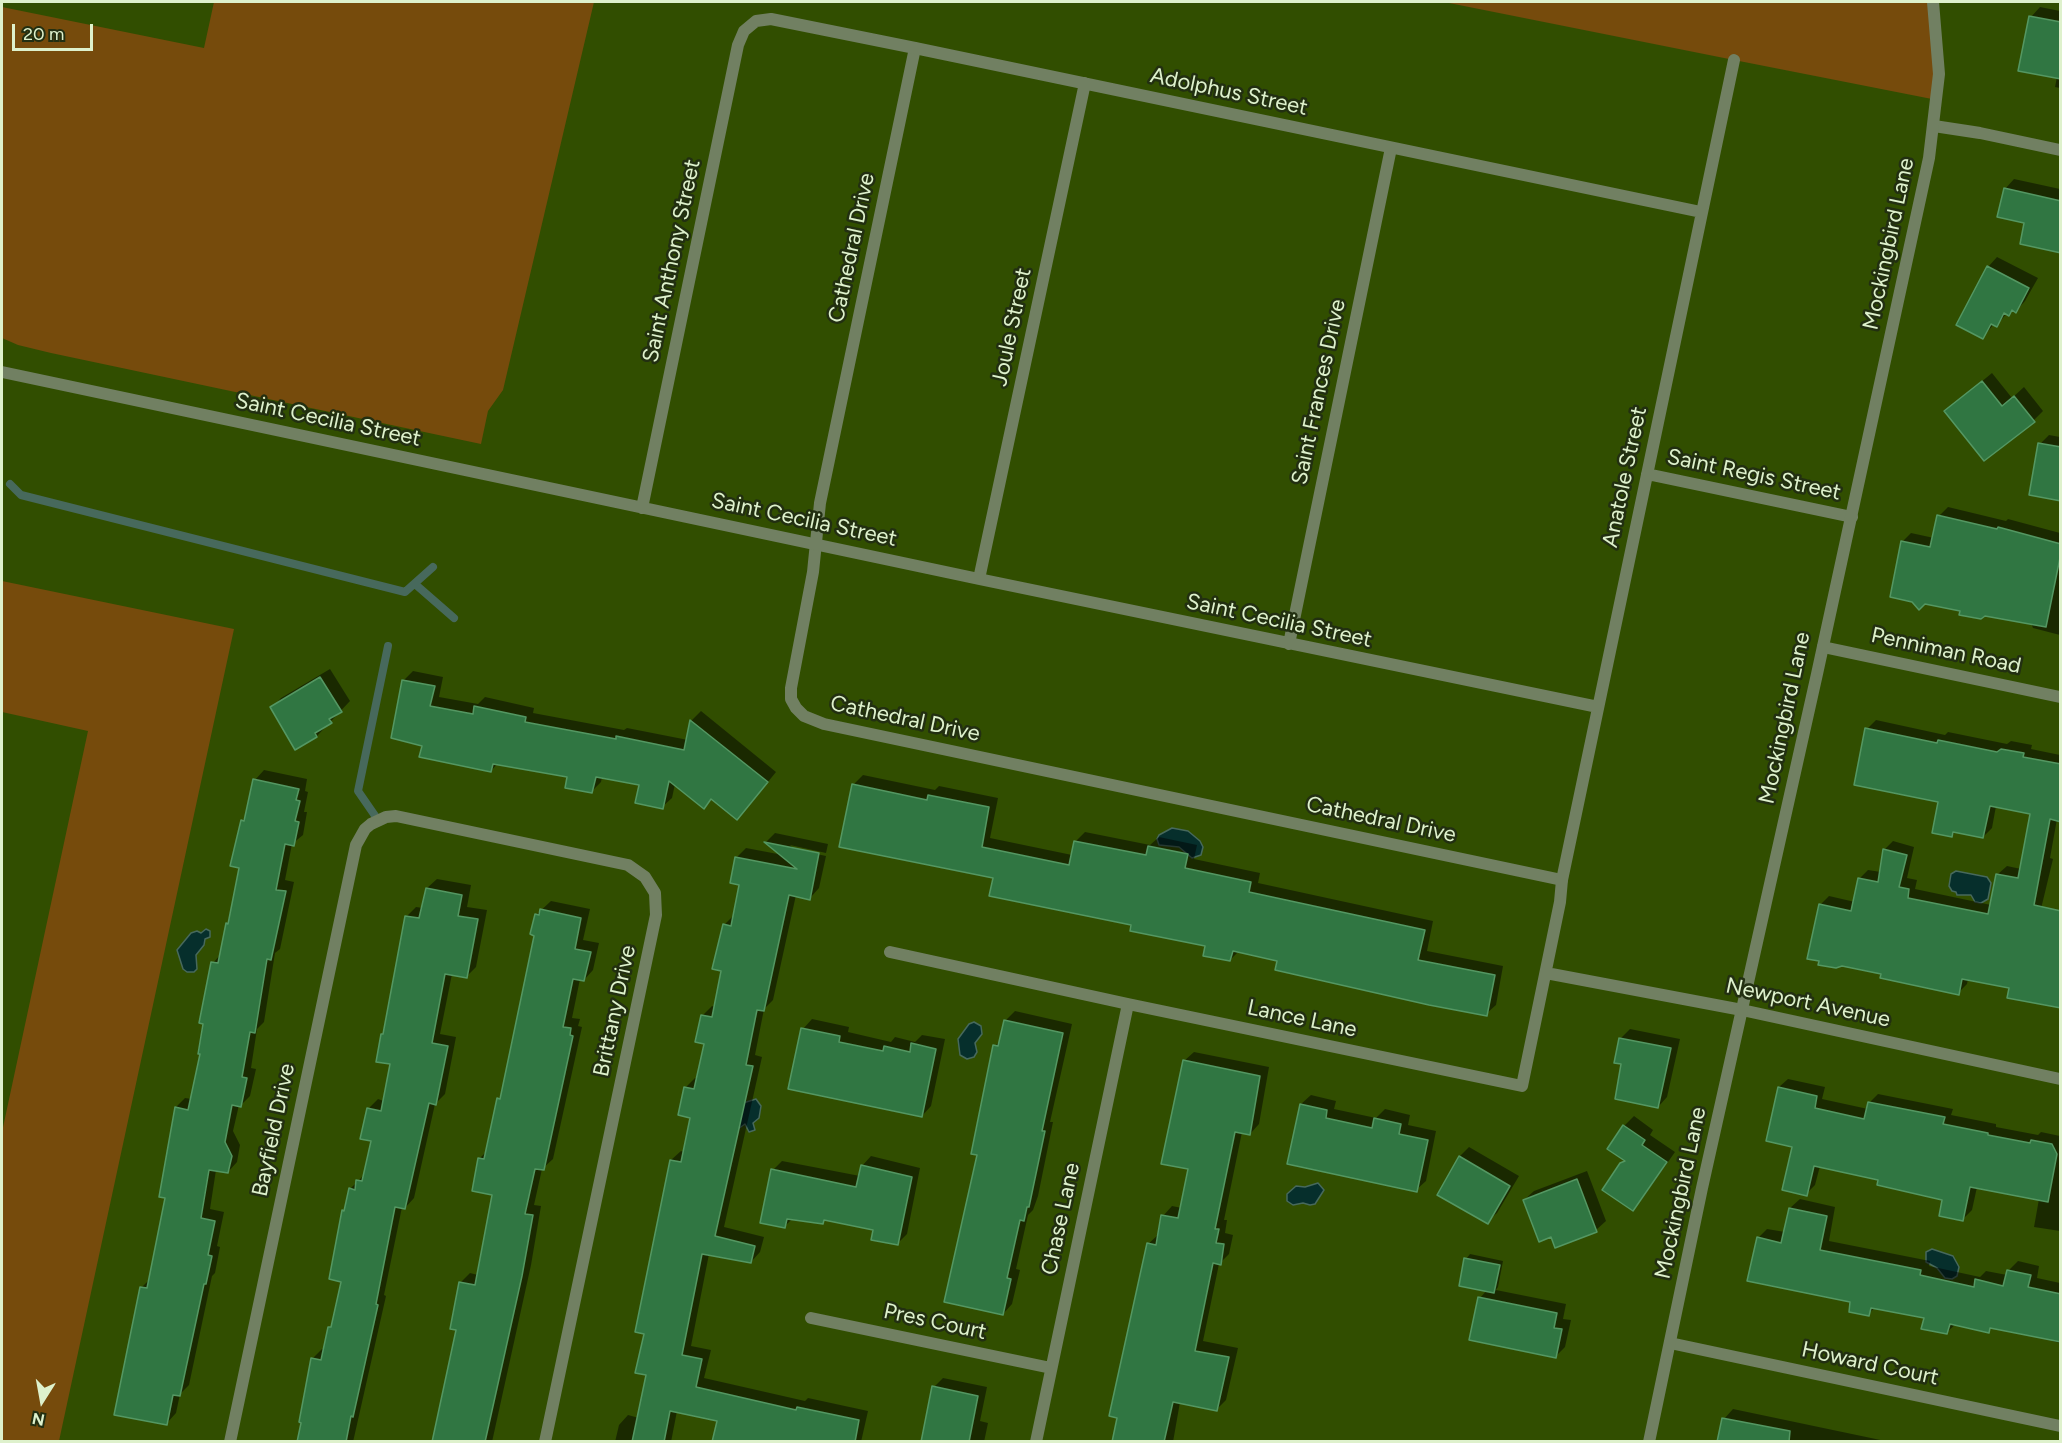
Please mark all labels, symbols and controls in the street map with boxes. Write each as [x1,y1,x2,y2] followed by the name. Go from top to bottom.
[15,12,96,50] scale bar
[23,23,64,45] text: 20 m
[1148,62,1310,122] street label: Adolphus Street
[1858,156,1920,332] street label: Mockingbird Lane
[638,157,706,365] street label: Saint Anthony Street
[823,171,881,325] street label: Cathedral Drive
[987,265,1037,389] street label: Joule Street
[1286,297,1352,487] street label: Saint Frances Drive
[233,387,423,453] street label: Saint Cecilia Street
[1597,404,1653,550] street label: Anatole Street
[1665,444,1843,506] street label: Saint Regis Street
[709,487,899,553] street label: Saint Cecilia Street
[1184,588,1374,654] street label: Saint Cecilia Street
[1869,622,2023,680] street label: Penniman Road
[1754,630,1816,806] street label: Mockingbird Lane
[828,690,982,748] street label: Cathedral Drive
[1304,791,1458,849] street label: Cathedral Drive
[588,943,642,1079] street label: Brittany Drive
[1723,973,1893,1033] street label: Newport Avenue
[1245,995,1359,1043] street label: Lance Lane
[247,1061,301,1199] street label: Bayfield Drive
[1650,1105,1712,1281] street label: Mockingbird Lane
[1036,1160,1086,1278] street label: Chase Lane
[881,1298,989,1346] street label: Pres Court
[1799,1337,1941,1391] street label: Howard Court
[12,1371,72,1431] north arrow
[31,1409,46,1430] text: N

